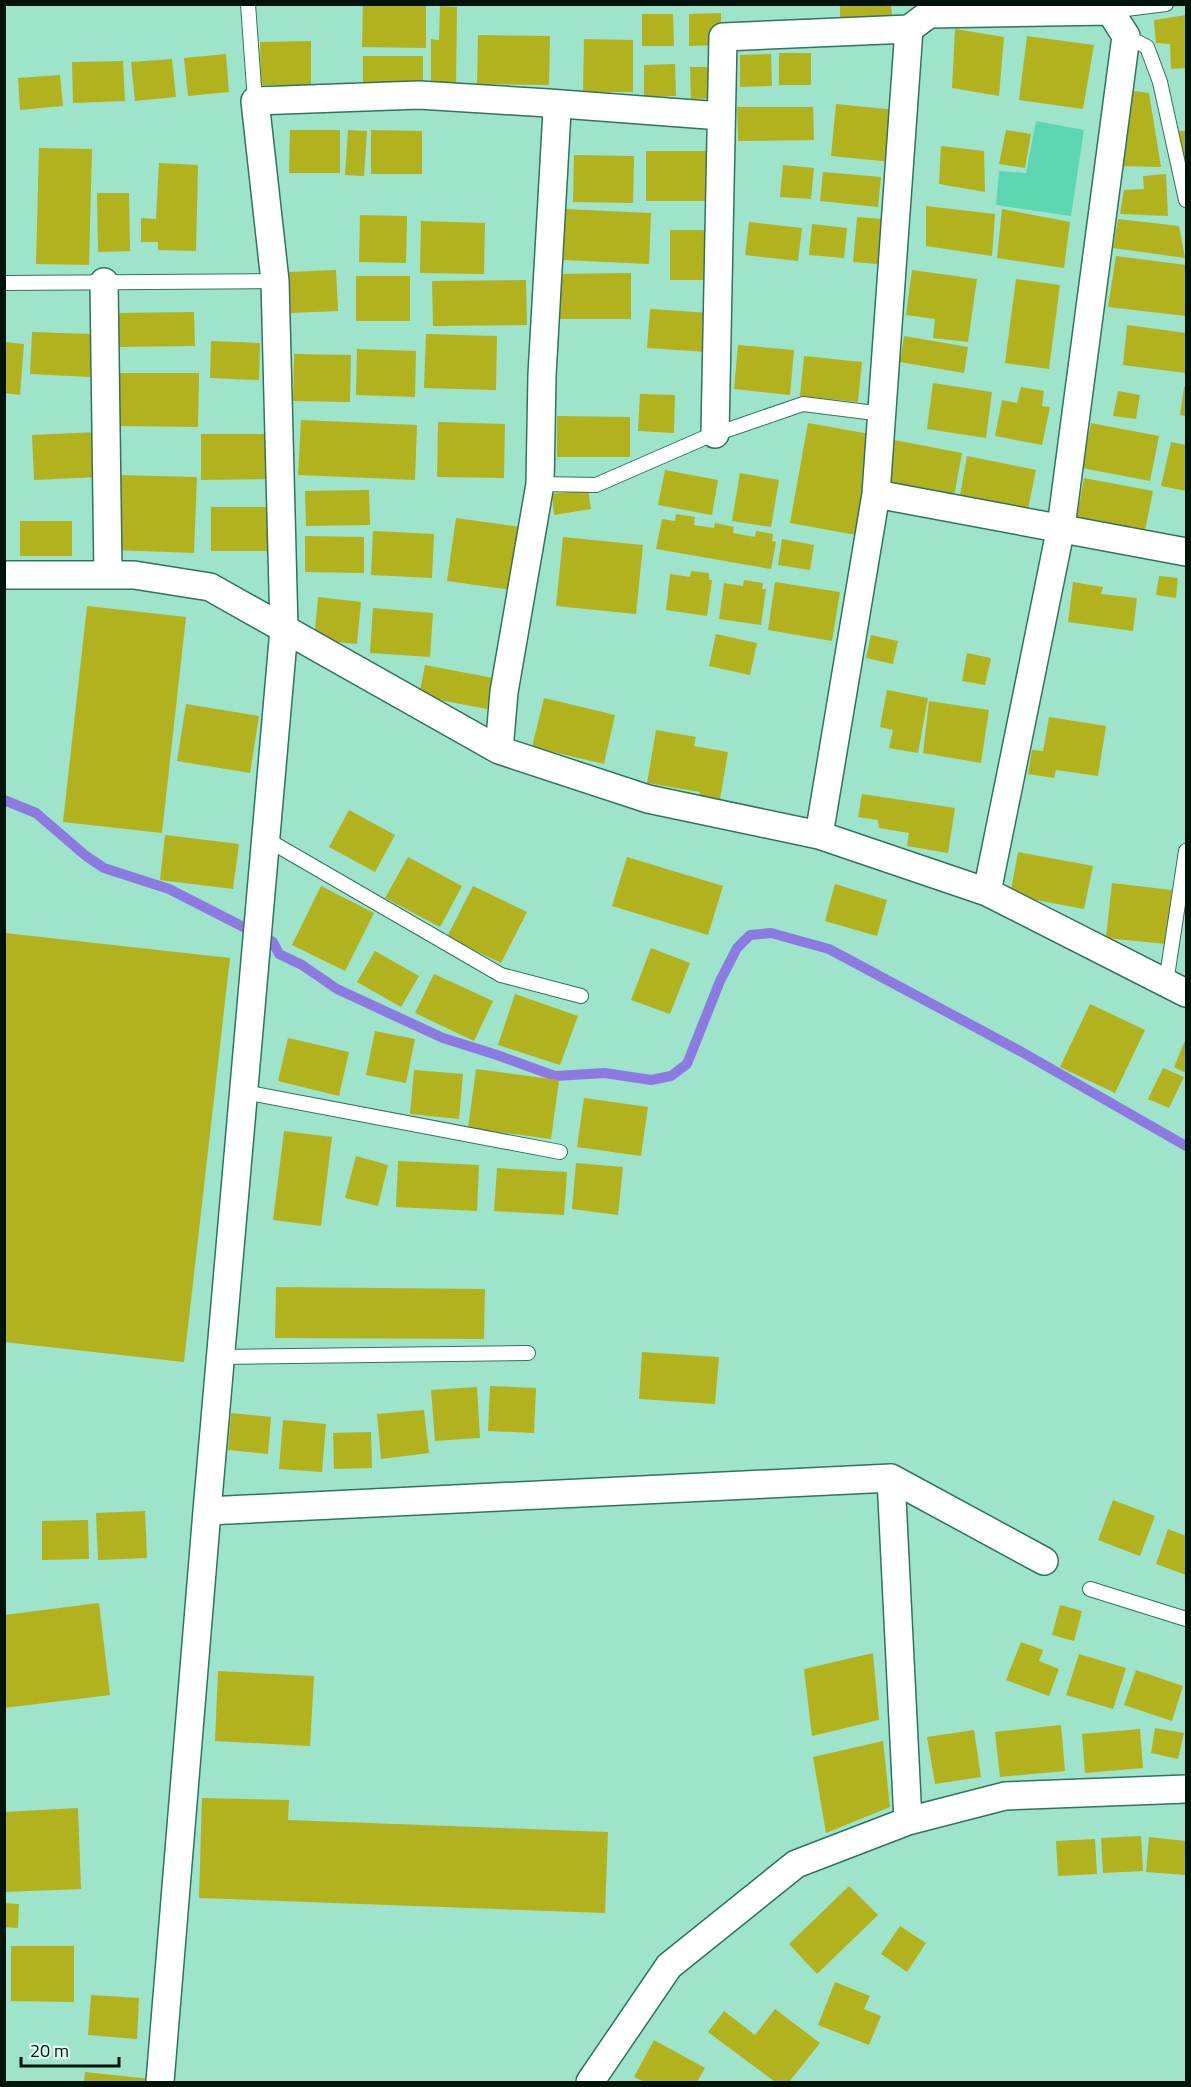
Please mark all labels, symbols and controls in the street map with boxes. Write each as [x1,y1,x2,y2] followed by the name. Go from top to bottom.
[21,2030,118,2068] scale bar
[30,2037,69,2064] text: 20 m

